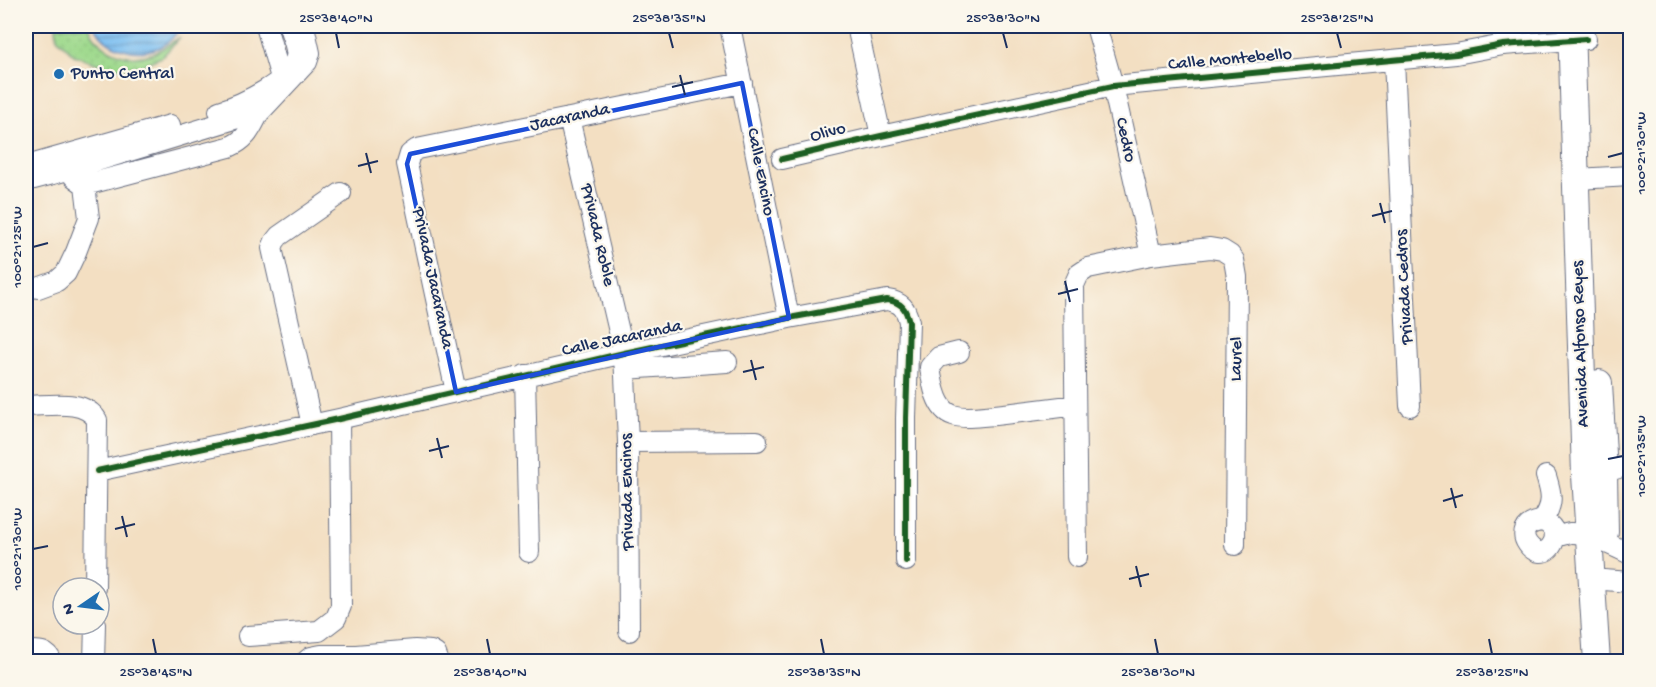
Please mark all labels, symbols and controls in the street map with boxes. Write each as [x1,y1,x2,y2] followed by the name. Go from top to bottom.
[299,10,373,28] text: 25°38'40"N
[632,10,706,28] text: 25°38'35"N
[966,10,1040,28] text: 25°38'30"N
[1300,10,1374,28] text: 25°38'25"N
[1167,44,1293,76] street label: Calle Montebello
[70,64,174,85] place label: Punto Central
[52,67,66,81] marker: Punto Central
[528,99,613,137] street label: Jacaranda
[1633,112,1651,195] text: 100°21'30"W
[1110,116,1140,164] street label: Cedro
[808,118,848,148] street label: Olivo
[741,126,779,218] street label: Calle Encino
[575,181,619,289] street label: Privada Roble
[407,204,457,352] street label: Privada Jacaranda
[9,206,27,289] text: 100°21'25"W
[1391,228,1419,346] street label: Privada Cedros
[1568,259,1594,428] street label: Avenida Alfonso Reyes
[560,316,685,362] street label: Calle Jacaranda
[1226,336,1248,382] street label: Laurel
[1633,415,1651,498] text: 100°21'35"W
[616,432,640,552] street label: Privada Encinos
[9,508,27,591] text: 100°21'30"W
[51,576,111,636] north arrow
[59,601,80,616] text: N
[120,664,193,682] text: 25°38'45"N
[453,664,527,682] text: 25°38'40"N
[787,664,861,682] text: 25°38'35"N
[1121,664,1195,682] text: 25°38'30"N
[1455,664,1529,682] text: 25°38'25"N

